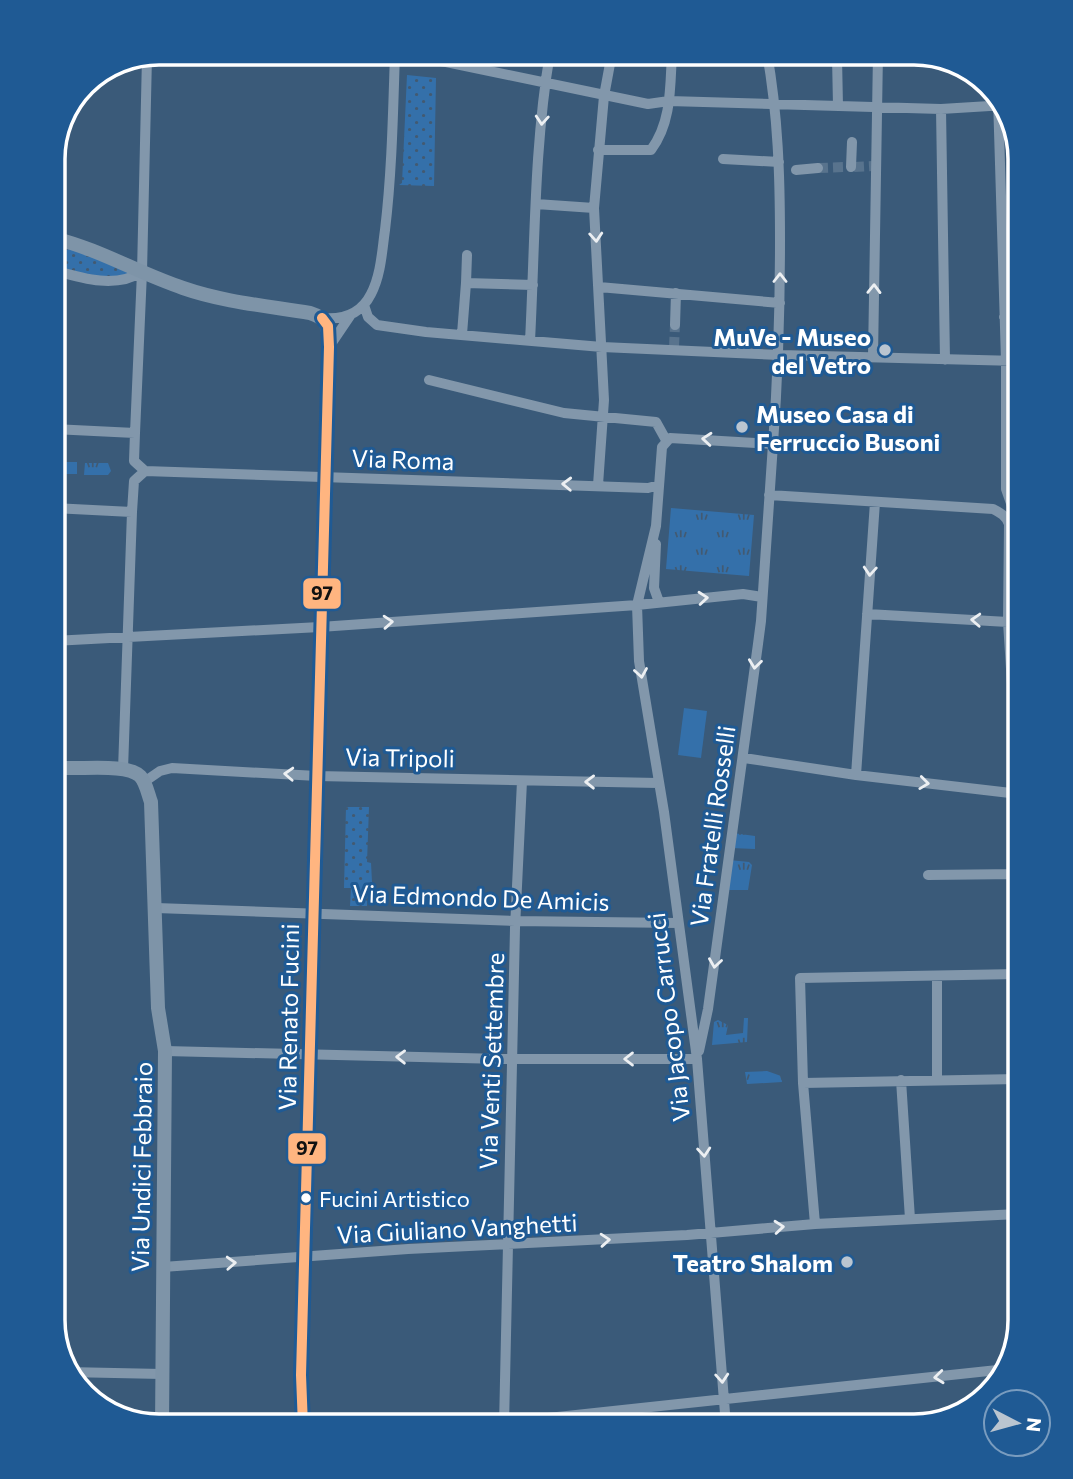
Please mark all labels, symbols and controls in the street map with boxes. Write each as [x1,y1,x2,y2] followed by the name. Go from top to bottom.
[535,115,550,126] one-way arrow
[588,232,603,243] one-way arrow
[772,272,788,283] one-way arrow
[867,283,882,294] one-way arrow
[713,322,871,379] place label: MuVe - Museo del Vetro
[877,342,893,358] marker: MuVe - Museo del Vetro
[756,399,940,456] place label: Museo Casa di Ferruccio Busoni
[734,419,750,435] marker: Museo Casa di Ferruccio Busoni
[701,432,712,447] one-way arrow
[351,443,455,475] street label: Via Roma
[561,477,572,492] one-way arrow
[863,565,878,576] one-way arrow
[302,577,342,610] line badge: 97
[311,581,333,604] text: 97
[698,591,709,606] one-way arrow
[970,612,981,627] one-way arrow
[383,615,394,630] one-way arrow
[748,659,763,670] one-way arrow
[633,667,648,679] one-way arrow
[684,724,740,928] street label: Via Fratelli Rosselli
[345,742,455,772] street label: Via Tripoli
[283,767,294,782] one-way arrow
[584,774,595,790] one-way arrow
[918,775,929,790] one-way arrow
[352,878,610,916] street label: Via Edmondo De Amicis
[641,911,695,1123] street label: Via Jacopo Carrucci
[272,923,304,1111] street label: Via Renato Fucini
[473,952,509,1170] street label: Via Venti Settembre
[707,957,722,968] one-way arrow
[395,1050,406,1065] one-way arrow
[623,1051,633,1067] one-way arrow
[125,1062,157,1272] street label: Via Undici Febbraio
[287,1132,327,1165] line badge: 97
[296,1136,318,1159] text: 97
[696,1146,711,1157] one-way arrow
[319,1185,470,1212] place label: Fucini Artistico
[299,1191,313,1205] marker: Fucini Artistico
[336,1207,578,1249] street label: Via Giuliano Vanghetti
[774,1220,785,1235] one-way arrow
[600,1233,611,1248] one-way arrow
[673,1248,833,1277] place label: Teatro Shalom
[839,1254,855,1270] marker: Teatro Shalom
[226,1256,237,1271] one-way arrow
[934,1369,945,1384] one-way arrow
[714,1373,729,1384] one-way arrow
[982,1388,1052,1458] north arrow
[1022,1417,1047,1433] text: N

